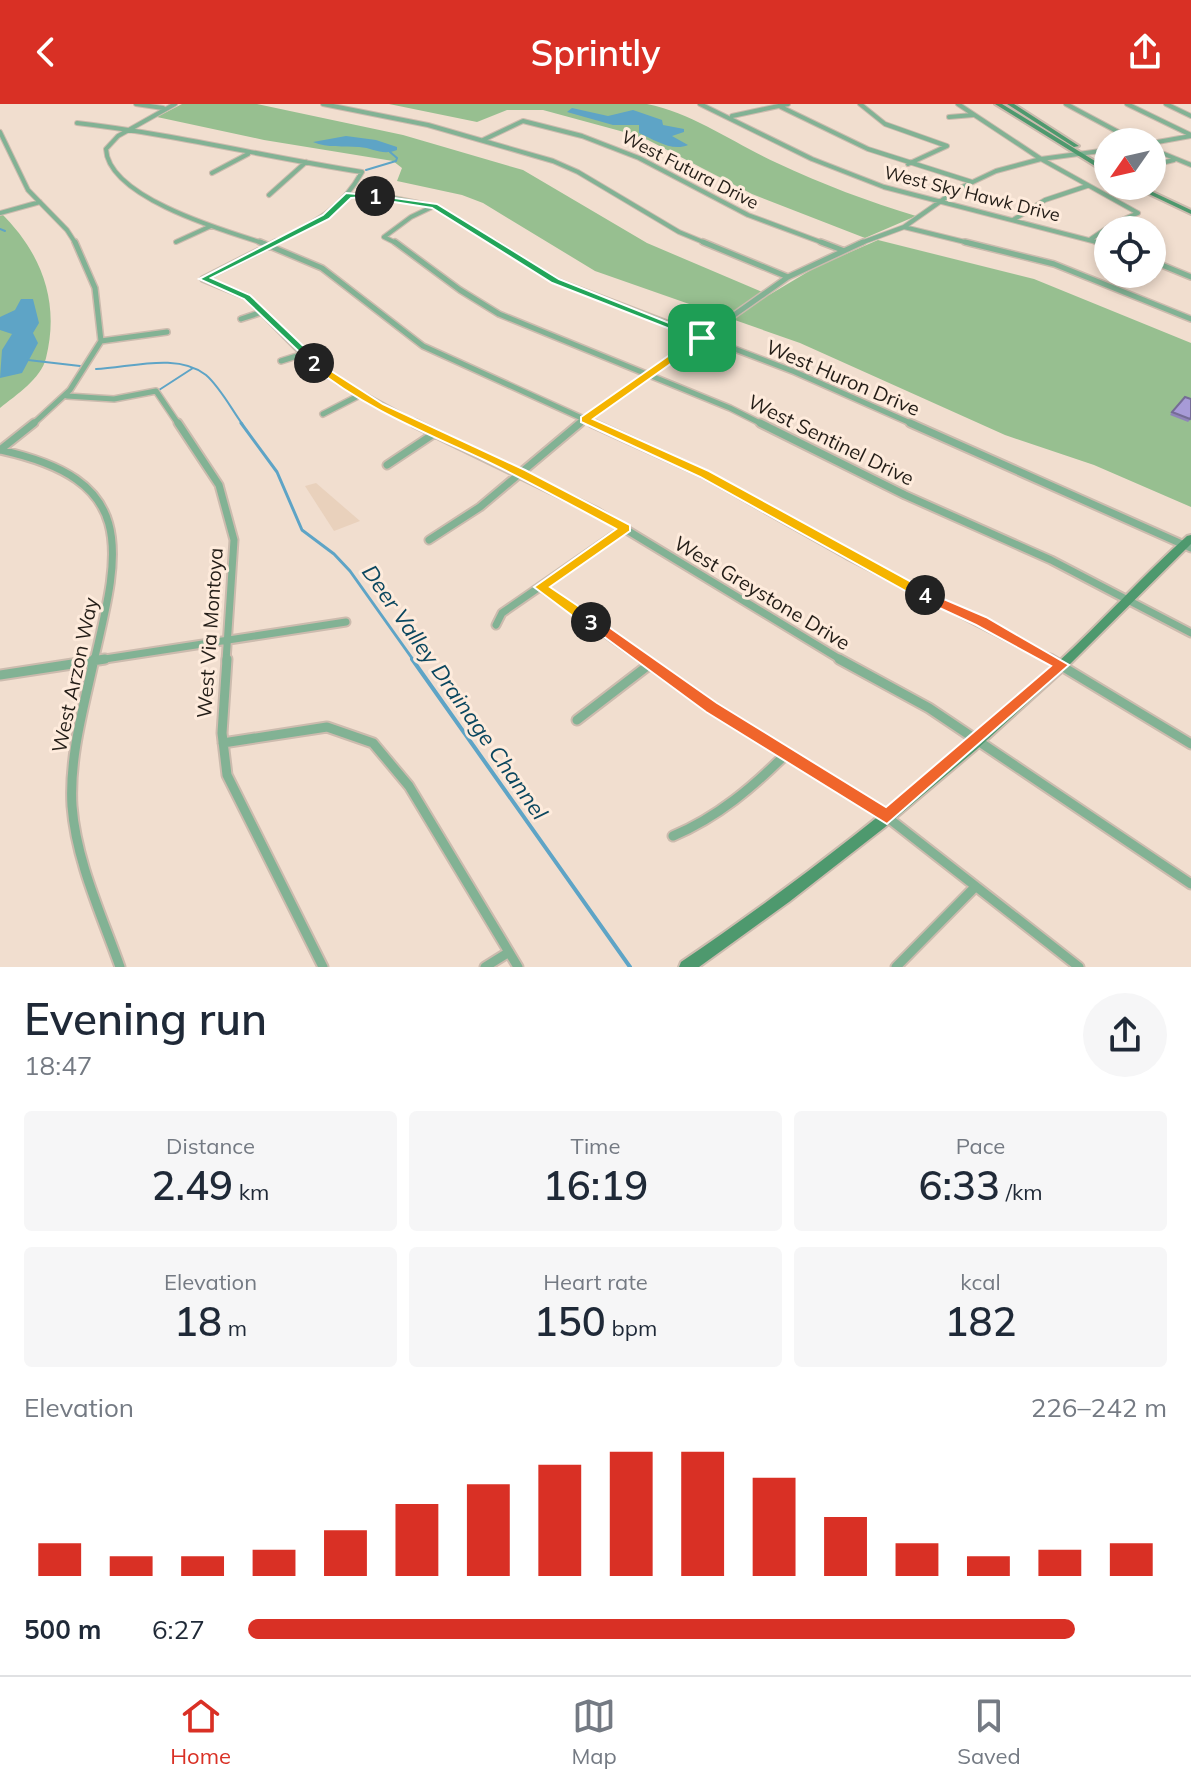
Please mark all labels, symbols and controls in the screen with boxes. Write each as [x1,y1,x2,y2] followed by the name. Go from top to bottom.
[24,30,68,74] icon: back
[531,30,660,75] text: Sprintly
[1123,30,1167,74] icon: share
[618,125,763,214] street label: West Futura Drive
[1094,128,1166,200] north arrow
[1094,128,1166,288] map controls
[882,161,1063,227] street label: West Sky Hawk Drive
[355,176,395,216] pin: 1
[368,182,382,210] text: 1
[1094,216,1166,288] button: locate
[668,304,736,372] pin
[680,316,724,360] icon: arrive
[763,334,924,421] street label: West Huron Drive
[294,343,334,383] pin: 2
[307,349,321,377] text: 2
[744,388,918,491] street label: West Sentinel Drive
[670,530,855,655] street label: West Greystone Drive
[191,547,228,719] street label: West Via Montoya
[356,559,554,826] water label: Deer Valley Drainage Channel
[905,575,945,615] pin: 4
[918,581,932,609] text: 4
[46,595,103,755] street label: West Arzon Way
[571,602,611,642] pin: 3
[584,608,598,636] text: 3
[24,991,267,1046] text: Evening run
[1083,993,1167,1077] button: share
[24,1049,92,1082] text: 18:47
[166,1132,255,1160] text: Distance
[571,1132,620,1160] text: Time
[956,1132,1005,1160] text: Pace
[152,1160,233,1210] text: 2.49
[543,1160,648,1210] text: 16:19
[918,1160,1000,1210] text: 6:33
[233,1178,269,1206] text: km
[1000,1178,1043,1206] text: /km
[164,1268,257,1296] text: Elevation
[543,1268,648,1296] text: Heart rate
[960,1268,1001,1296] text: kcal
[174,1296,222,1346] text: 18
[534,1296,606,1346] text: 150
[945,1296,1017,1346] text: 182
[222,1314,247,1342] text: m
[606,1314,657,1342] text: bpm
[24,1391,134,1424] text: Elevation
[1031,1391,1167,1424] text: 226–242 m
[24,1613,101,1646] text: 500 m
[152,1613,205,1646] text: 6:27
[170,1694,231,1770] tab: Home
[571,1694,617,1770] tab: Map
[957,1694,1021,1770] tab: Saved

